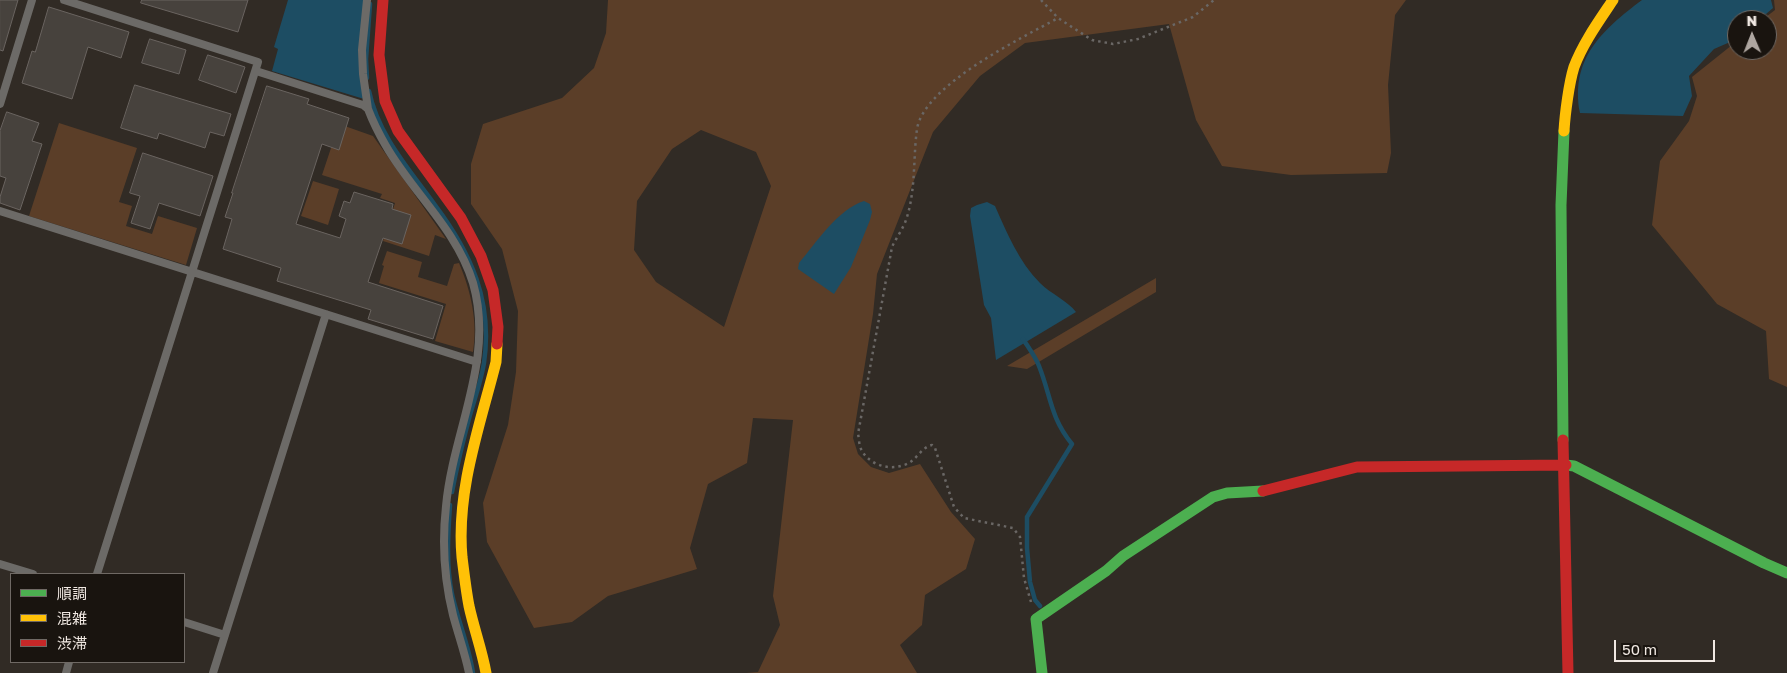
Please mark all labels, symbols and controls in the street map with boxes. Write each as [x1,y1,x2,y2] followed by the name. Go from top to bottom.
[1727,10,1777,60] north arrow
[1746,12,1757,29] text: N
[10,573,185,663] legend
[57,584,87,602] text: 順調
[57,609,87,627] text: 混雑
[1617,630,1718,662] scale bar
[57,634,87,652] text: 渋滞
[1622,640,1657,658] text: 50 m

